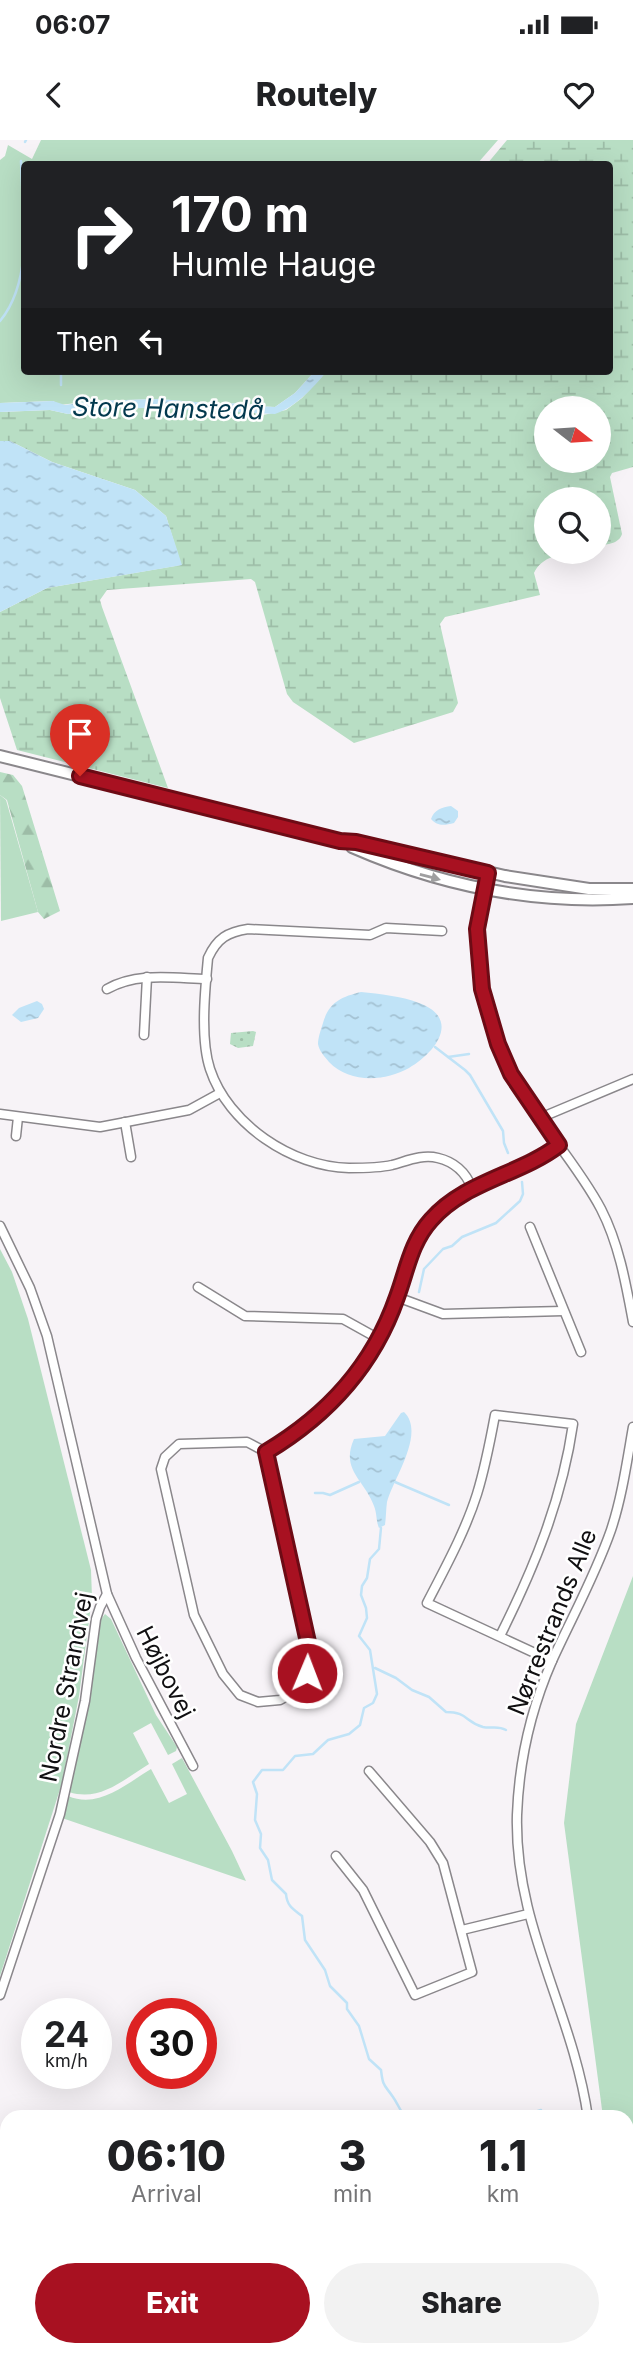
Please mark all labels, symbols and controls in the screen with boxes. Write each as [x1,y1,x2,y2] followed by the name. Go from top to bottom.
[35,9,110,40] text: 06:07
[256,75,377,114] text: Routely
[35,76,73,114] icon: back
[560,76,598,114] icon: heart
[171,185,309,244] text: 170 m
[56,189,147,280] icon: right
[171,245,376,284] text: Humle Hauge
[133,322,171,360] icon: left
[56,326,119,357] text: Then
[72,391,264,425] water label: Store Hanstedå
[534,396,611,472] north arrow
[534,396,611,564] map controls
[534,487,611,564] button: search
[50,704,110,776] pin
[61,715,99,753] icon: arrive
[420,872,441,882] one-way arrow
[501,1525,603,1719] street label: Nørrestrands Alle
[33,1590,99,1784] street label: Nordre Strandvej
[130,1621,202,1723] street label: Højbovej
[270,1636,344,1710] position arrow
[126,1998,217,2089] speed limit sign: 30
[44,2013,89,2055] text: 24
[45,2050,88,2071] text: km/h
[107,2130,226,2181] text: 06:10
[339,2130,366,2181] text: 3
[479,2130,527,2181] text: 1.1
[131,2180,202,2208] text: Arrival
[333,2180,372,2208] text: min
[487,2180,520,2208] text: km
[35,2263,310,2343] button: Exit
[324,2263,599,2343] button: Share

